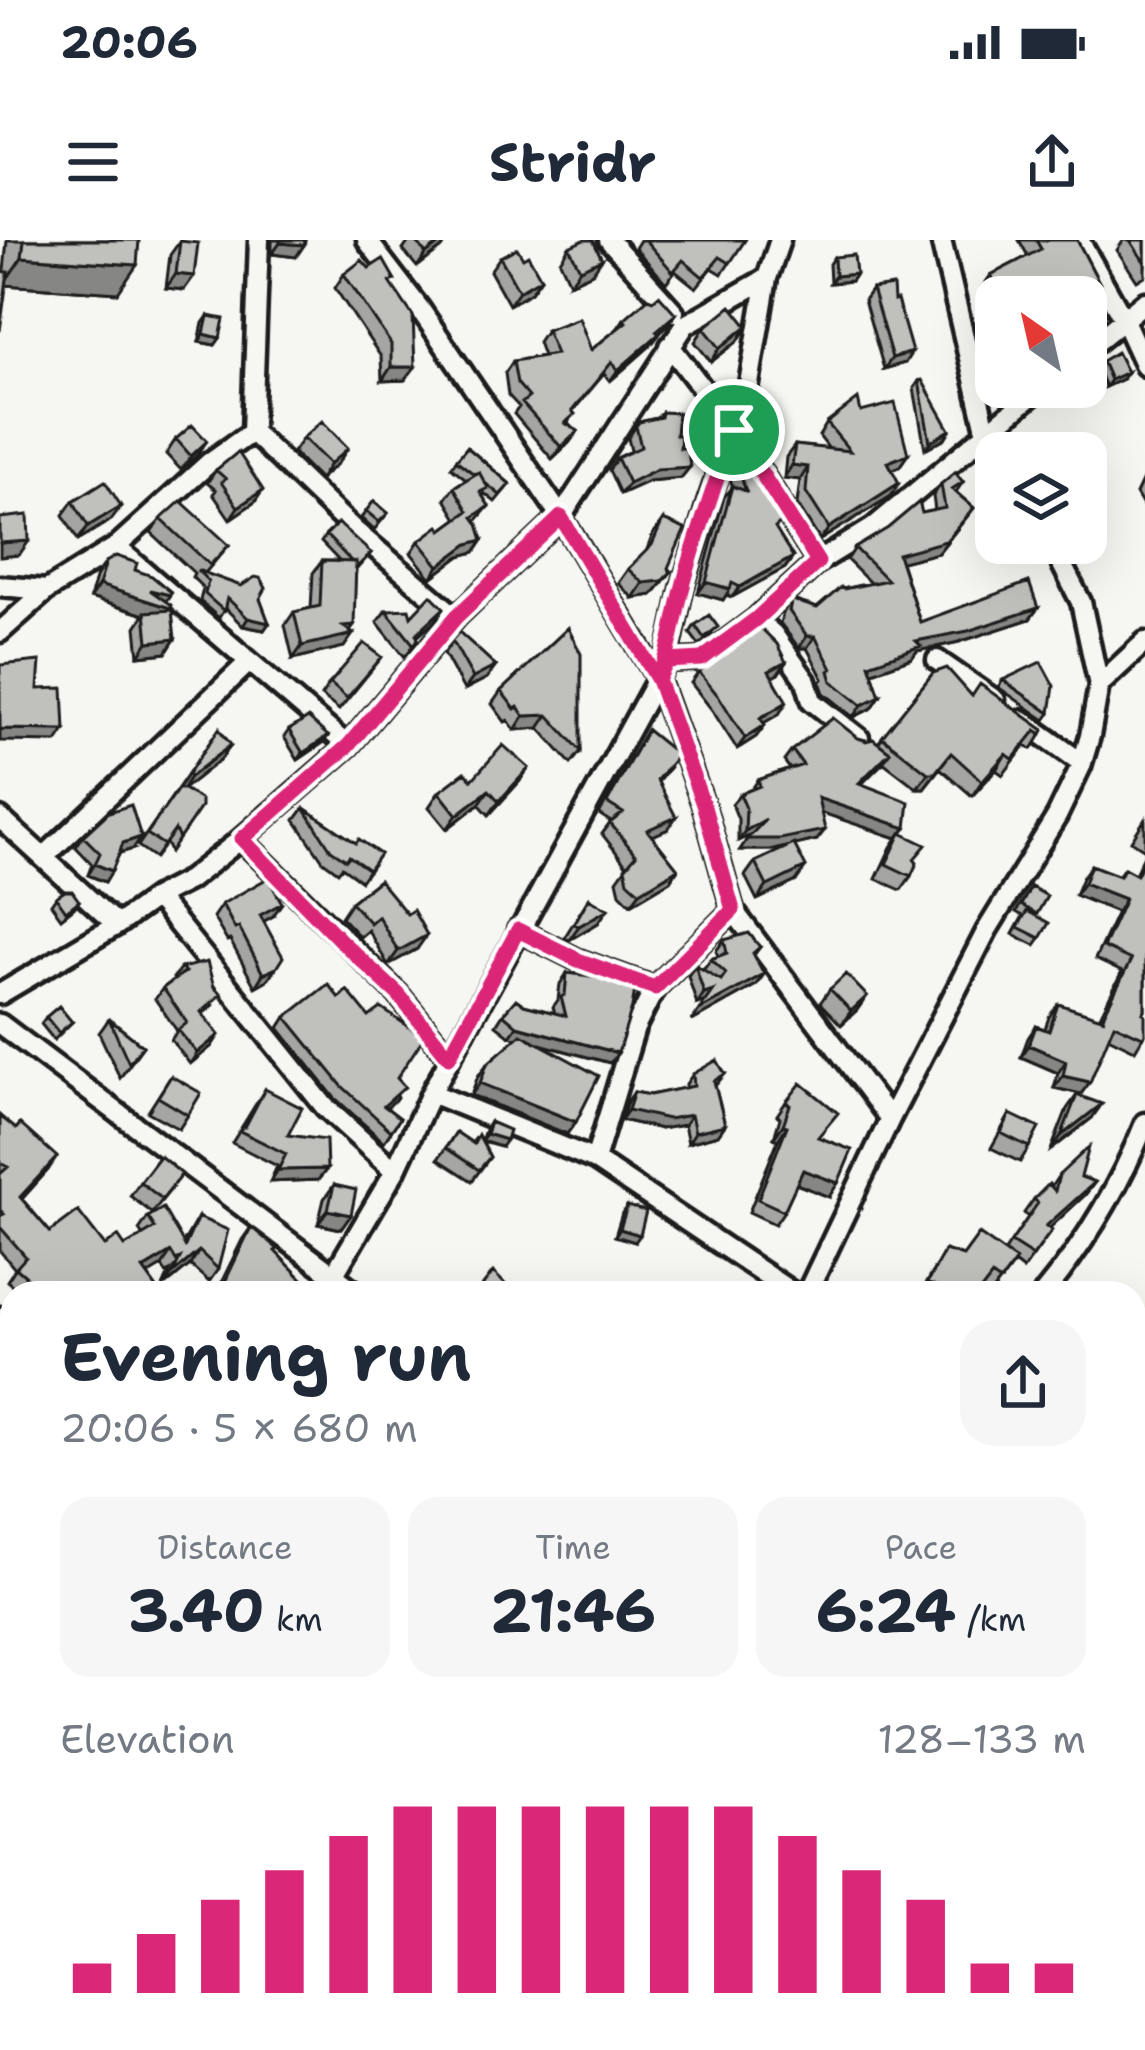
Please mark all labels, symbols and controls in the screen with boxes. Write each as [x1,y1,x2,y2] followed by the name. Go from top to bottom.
[60,12,198,72] text: 20:06
[489,126,656,198] text: Stridr
[60,129,126,195] icon: menu
[1019,129,1085,195] icon: share
[975,276,1107,408] north arrow
[975,276,1107,564] map controls
[683,379,785,481] pin
[701,397,767,463] icon: arrive
[975,432,1107,564] button: layers
[60,1313,471,1401] text: Evening run
[960,1320,1086,1446] button: share
[60,1402,418,1454] text: 20:06 · 5 × 680 m
[157,1525,293,1570] text: Distance
[535,1525,611,1570] text: Time
[885,1525,957,1570] text: Pace
[127,1570,265,1650] text: 3.40
[490,1570,656,1650] text: 21:46
[816,1570,956,1650] text: 6:24
[265,1597,323,1642] text: km
[956,1597,1026,1642] text: /km
[60,1713,235,1765] text: Elevation
[877,1713,1086,1765] text: 128–133 m

